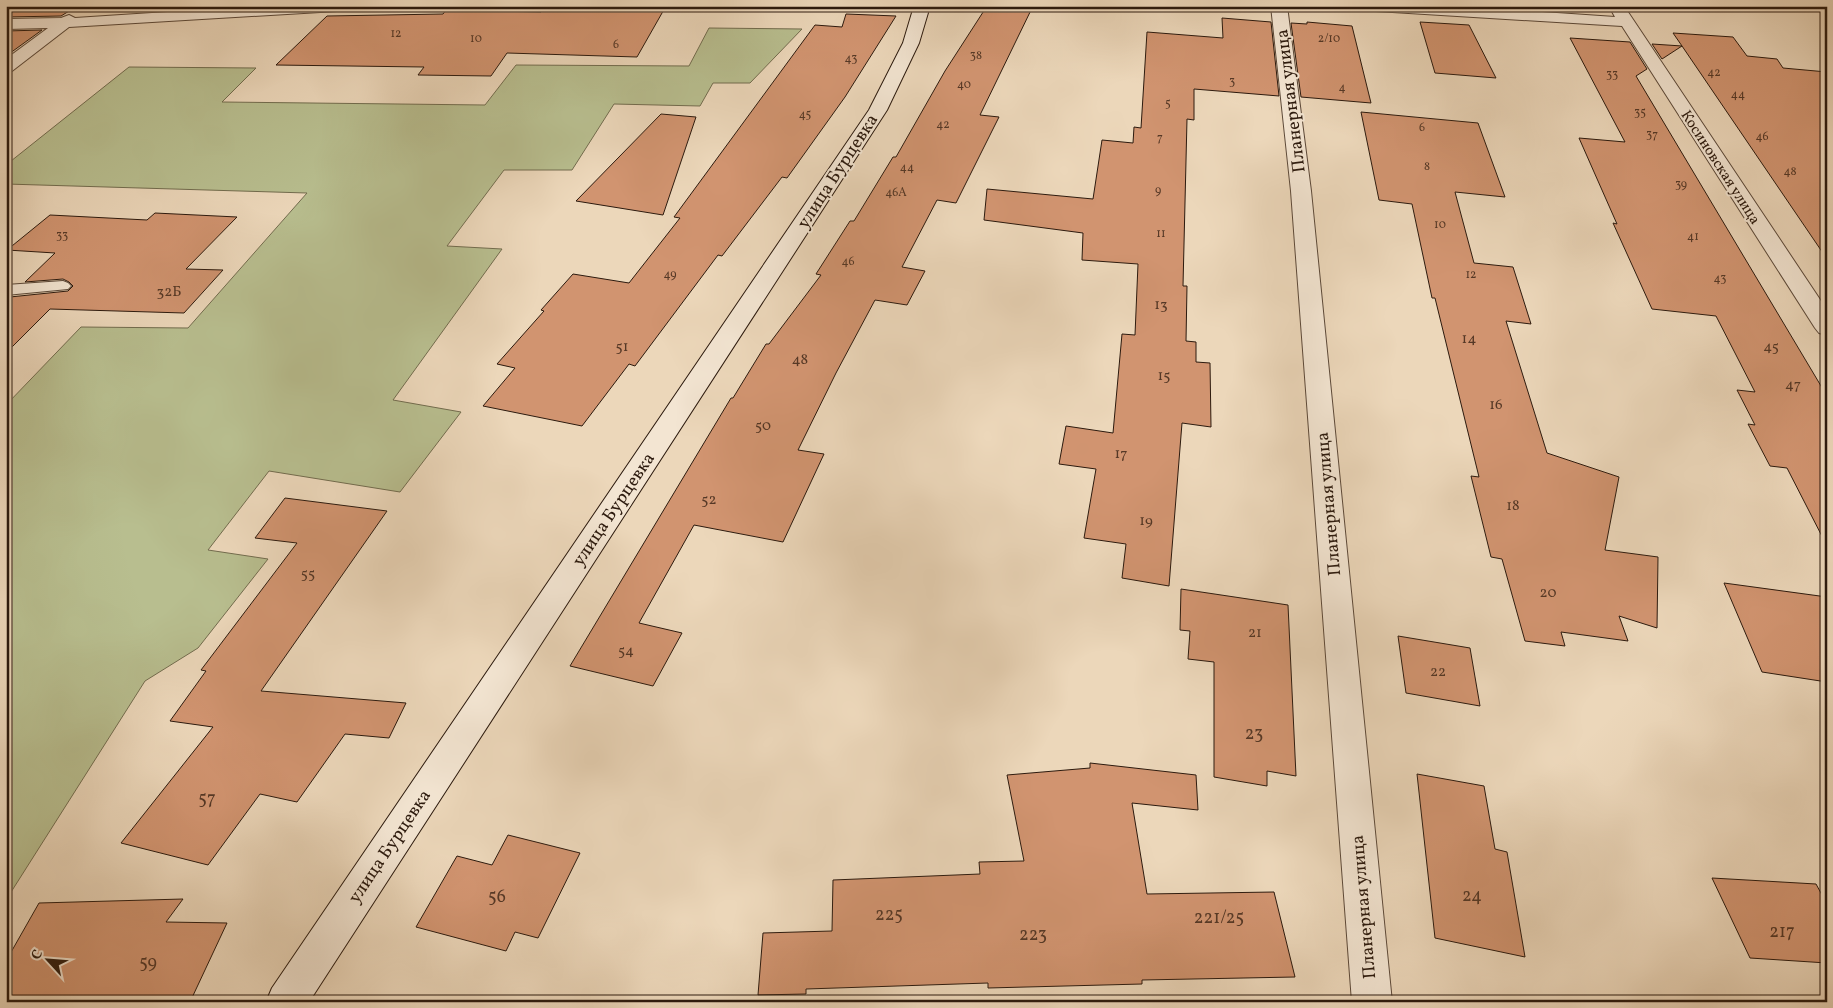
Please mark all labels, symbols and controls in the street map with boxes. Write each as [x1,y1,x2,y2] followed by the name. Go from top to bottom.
[390,26,402,42] house number: 12
[1270,28,1313,174] street label: Планерная улица
[470,31,482,47] house number: 10
[1318,31,1340,47] house number: 2/10
[613,37,619,53] house number: 6
[970,48,982,64] house number: 38
[845,51,857,67] house number: 43
[1707,65,1721,81] house number: 42
[1606,67,1618,83] house number: 33
[1229,74,1235,90] house number: 3
[957,77,971,93] house number: 40
[1338,80,1346,96] house number: 4
[1731,87,1745,103] house number: 44
[1165,96,1171,112] house number: 5
[1634,105,1646,121] house number: 35
[799,107,812,123] house number: 45
[1675,107,1765,229] street label: Косиновская улица
[792,110,885,234] street label: улица Бурцевка
[936,117,950,133] house number: 42
[1419,120,1425,136] house number: 6
[1646,127,1658,143] house number: 37
[1755,129,1769,145] house number: 46
[1157,130,1163,146] house number: 7
[1424,159,1430,175] house number: 8
[900,160,914,176] house number: 44
[1783,164,1797,180] house number: 48
[1675,177,1687,193] house number: 39
[1155,183,1161,199] house number: 9
[885,185,907,201] house number: 46А
[1434,217,1446,233] house number: 10
[1156,226,1166,242] house number: 11
[56,228,68,244] house number: 33
[1687,229,1699,245] house number: 41
[841,254,855,270] house number: 46
[663,267,677,283] house number: 49
[1465,267,1477,283] house number: 12
[1714,271,1726,287] house number: 43
[157,282,182,303] house number: 32Б
[1154,295,1168,316] house number: 13
[1462,329,1476,350] house number: 14
[615,337,629,358] house number: 51
[1763,337,1779,358] house number: 45
[792,350,808,371] house number: 48
[1157,366,1171,387] house number: 15
[1785,375,1801,396] house number: 47
[1489,395,1503,416] house number: 16
[755,416,771,437] house number: 50
[1311,431,1348,577] street label: Планерная улица
[1114,444,1128,465] house number: 17
[567,448,662,572] street label: улица Бурцевка
[701,490,717,511] house number: 52
[1506,496,1520,517] house number: 18
[1139,511,1153,532] house number: 19
[301,564,315,585] house number: 55
[1540,583,1556,604] house number: 20
[1248,623,1262,644] house number: 21
[618,641,634,662] house number: 54
[1430,662,1446,683] house number: 22
[1245,722,1263,747] house number: 23
[343,785,438,909] street label: улица Бурцевка
[198,787,216,812] house number: 57
[1346,834,1383,980] street label: Планерная улица
[1462,884,1482,909] house number: 24
[488,885,506,910] house number: 56
[875,903,903,928] house number: 225
[1194,906,1244,931] house number: 221/25
[1769,920,1795,945] house number: 217
[1019,923,1047,948] house number: 223
[22,936,72,986] north arrow
[27,947,48,963] text: С
[139,951,157,976] house number: 59

